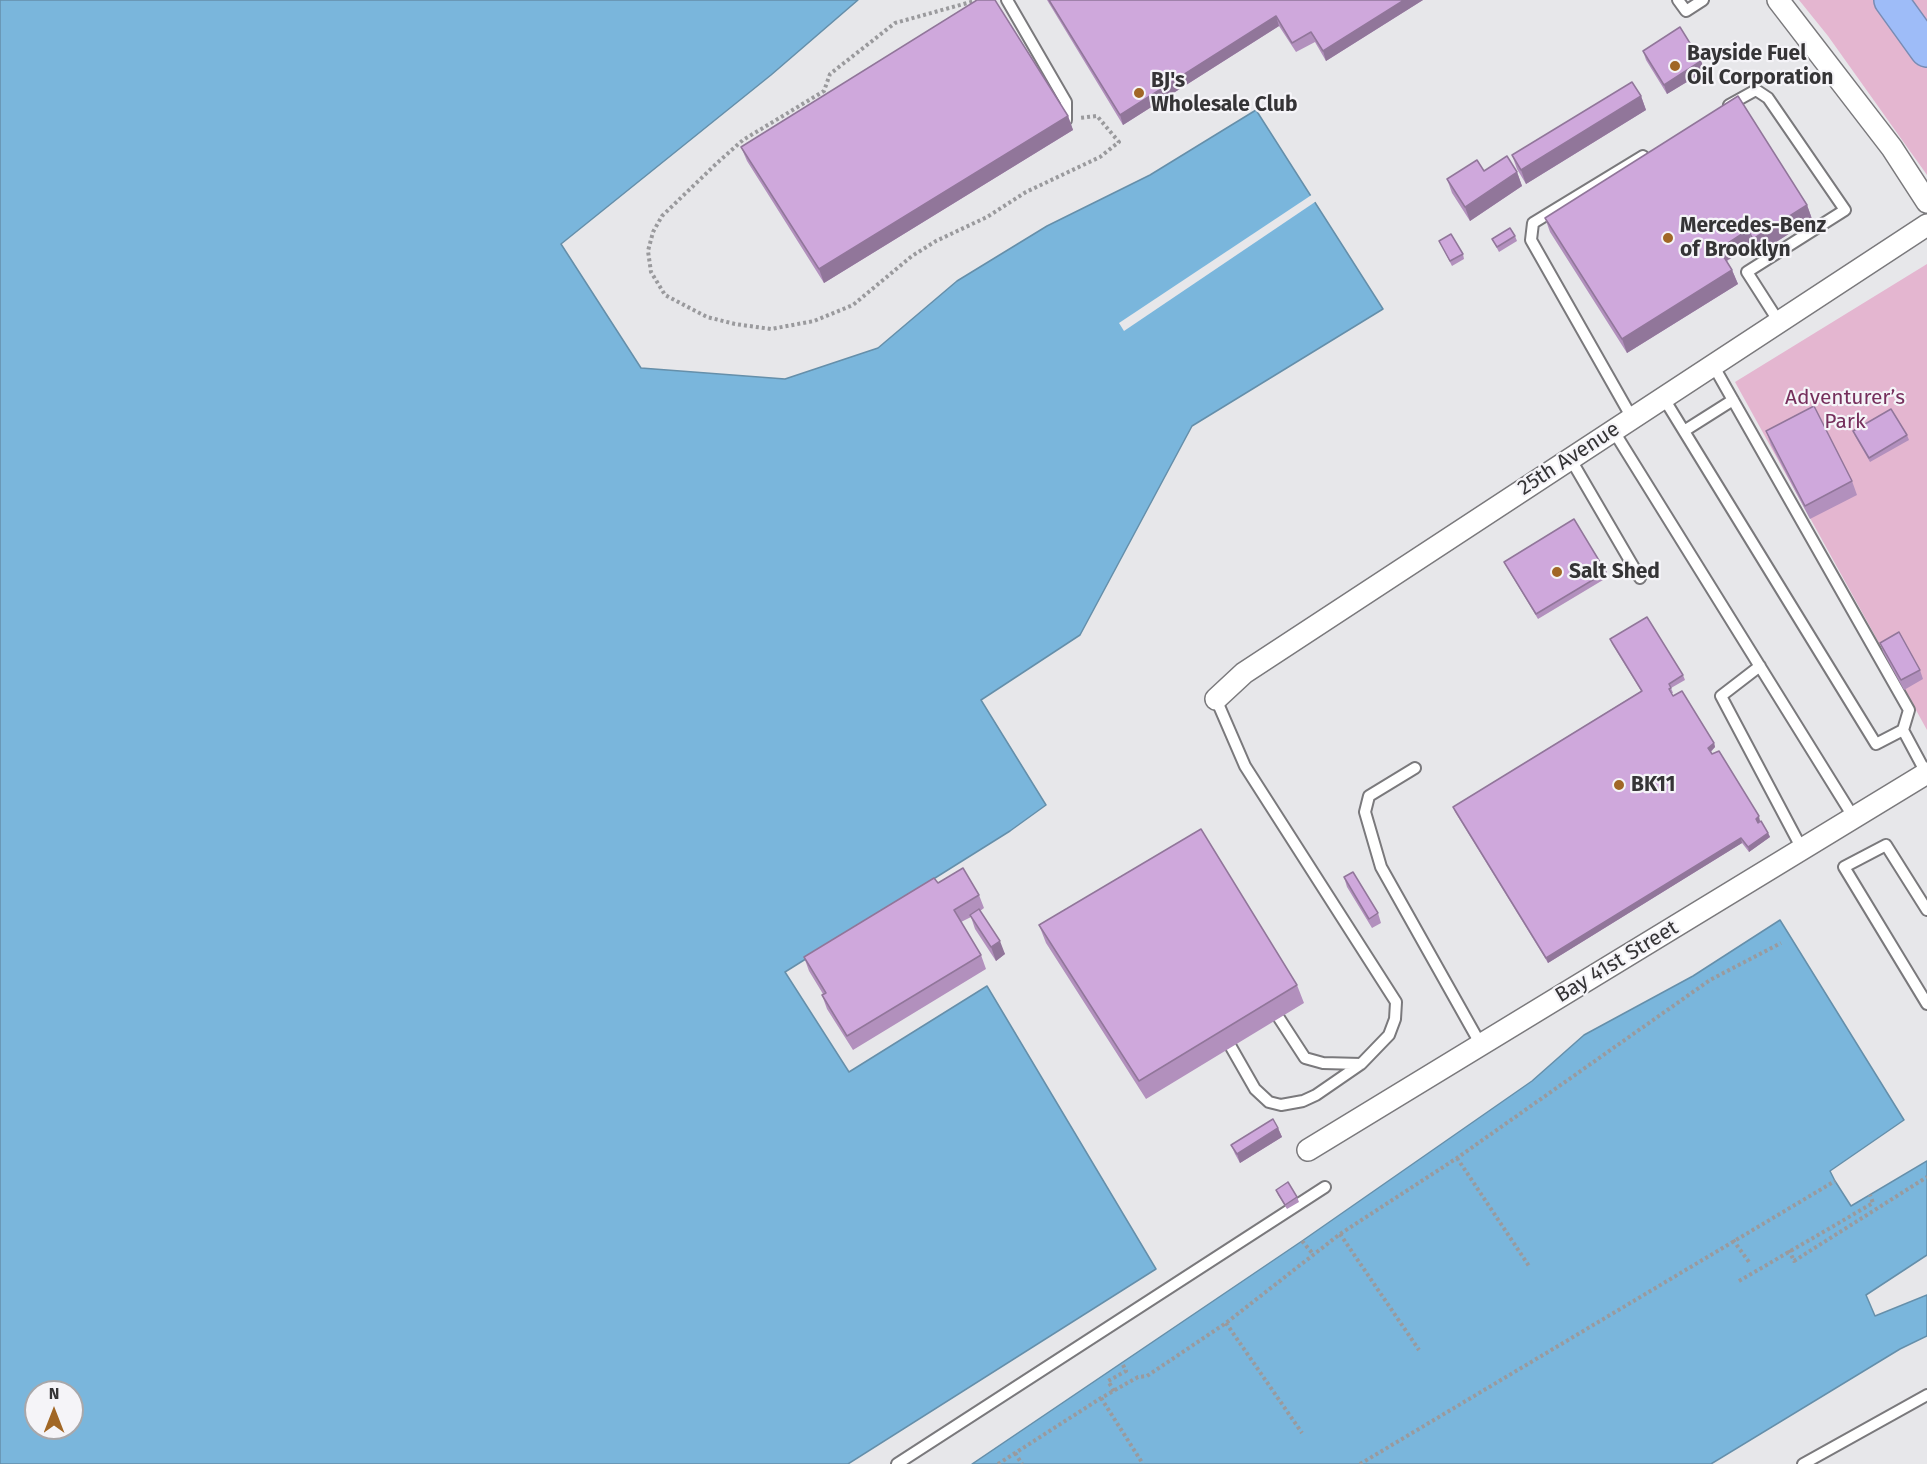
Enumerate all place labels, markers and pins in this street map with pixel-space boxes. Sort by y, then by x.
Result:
place label: Bayside Fuel Oil Corporation [1687,41,1833,91]
marker: Bayside Fuel Oil Corporation [1668,59,1682,73]
place label: BJ's Wholesale Club [1151,68,1297,118]
marker: BJ's Wholesale Club [1132,86,1146,100]
place label: Mercedes-Benz of Brooklyn [1680,213,1826,263]
marker: Mercedes-Benz of Brooklyn [1661,231,1675,245]
place label: Salt Shed [1569,559,1660,585]
marker: Salt Shed [1550,565,1564,579]
place label: BK11 [1631,772,1675,798]
marker: BK11 [1612,778,1626,792]

